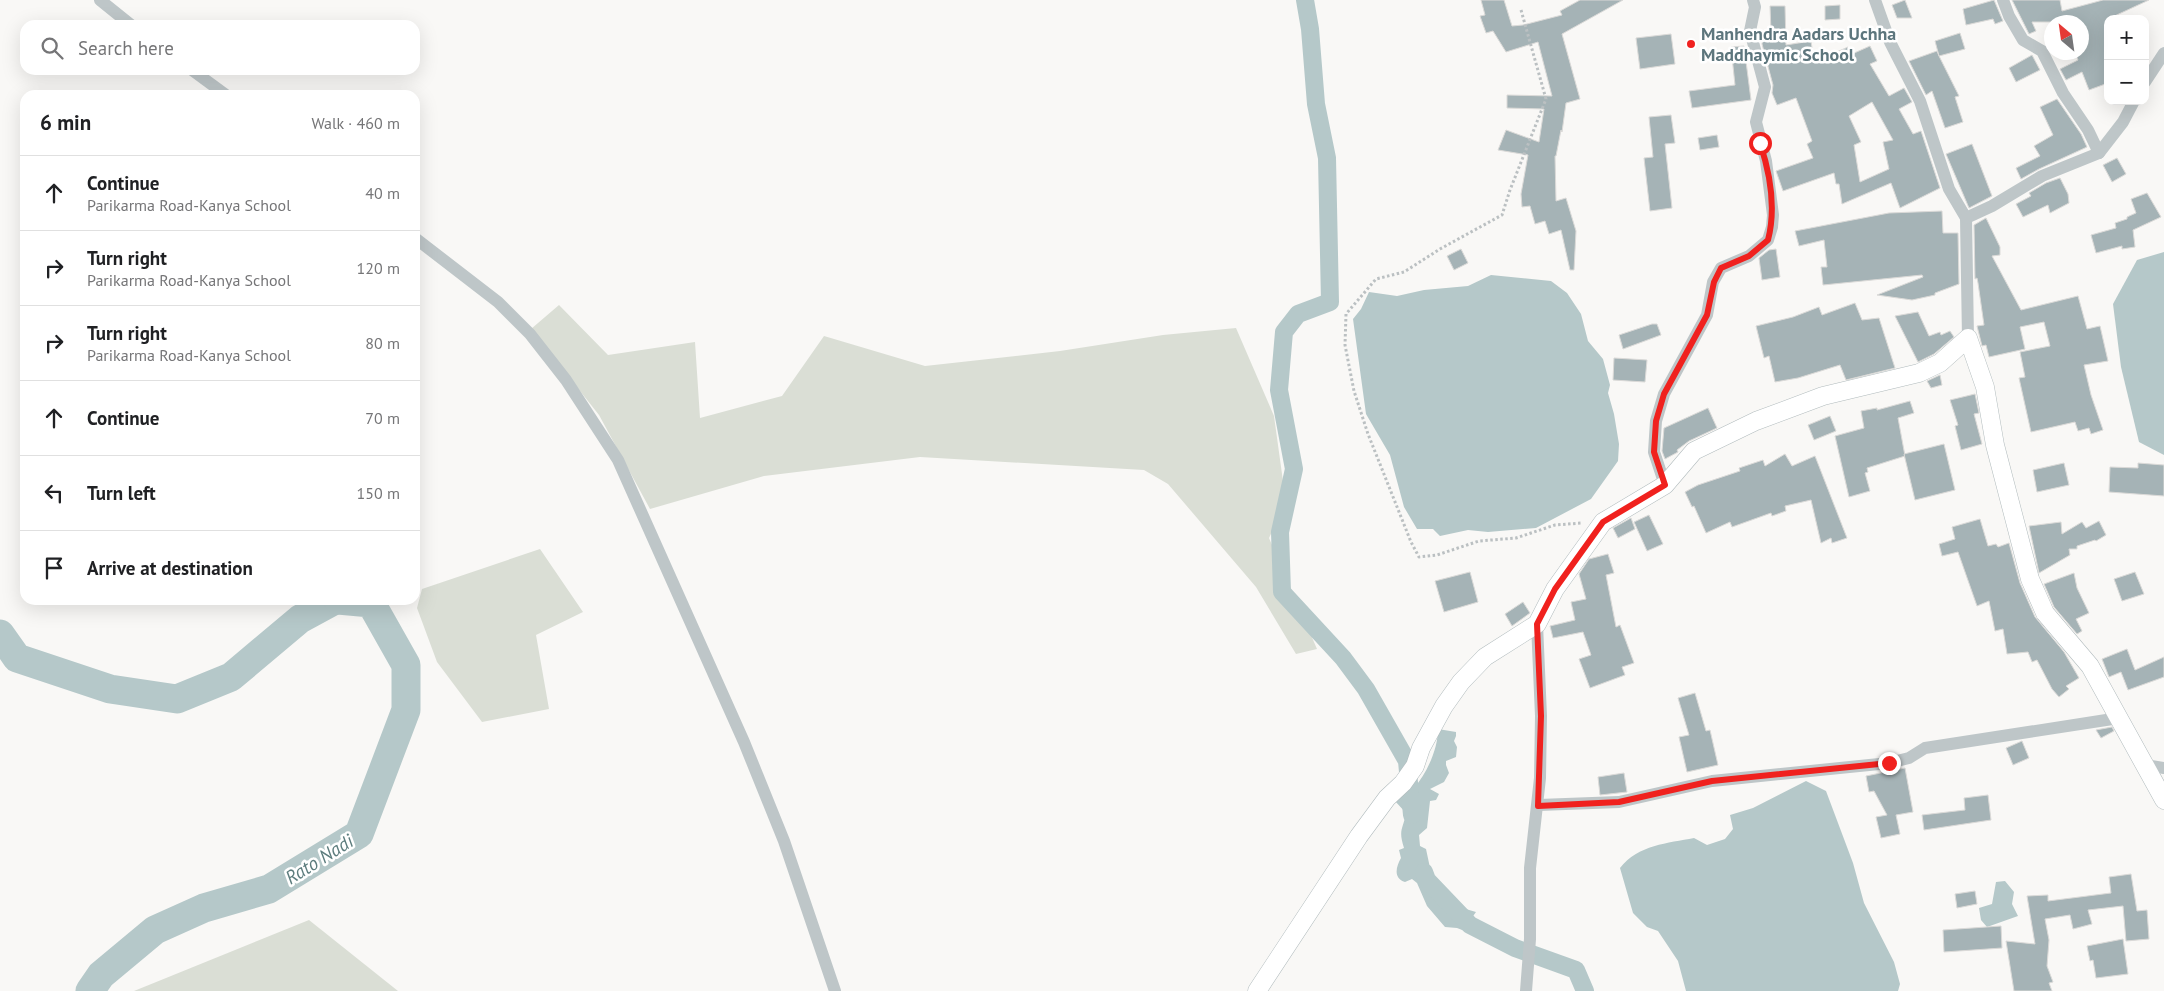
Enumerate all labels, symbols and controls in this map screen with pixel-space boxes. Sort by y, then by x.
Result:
north arrow [2044,15,2089,60]
map controls [2104,15,2149,105]
button: + [2104,15,2149,60]
search box [20,20,420,75]
place label: Manhendra Aadars Uchha Maddhaymic School [1701,22,1896,66]
icon: search [38,34,66,62]
text: Search here [78,36,174,60]
marker: Manhendra Aadars Uchha Maddhaymic School [1685,38,1697,50]
button: − [2104,60,2149,105]
text: 6 min [40,109,91,136]
text: Walk · 460 m [311,113,400,133]
route start [1749,132,1772,155]
text: Continue [87,171,159,195]
icon: ahead [40,179,68,207]
text: 40 m [365,183,400,203]
text: Parikarma Road-Kanya School [87,195,291,215]
text: Turn right [87,246,167,270]
icon: right [40,254,68,282]
text: 120 m [357,258,400,278]
text: Parikarma Road-Kanya School [87,270,291,290]
text: Turn right [87,321,167,345]
icon: right [40,329,68,357]
text: 80 m [365,333,400,353]
text: Parikarma Road-Kanya School [87,345,291,365]
icon: ahead [40,404,68,432]
text: Continue [87,406,159,430]
text: 70 m [365,408,400,428]
icon: left [40,479,68,507]
text: Turn left [87,481,156,505]
text: 150 m [357,483,400,503]
icon: arrive [40,554,68,582]
text: Arrive at destination [87,556,253,580]
route end [1878,752,1901,775]
water label: Rato Nadi [281,828,358,889]

